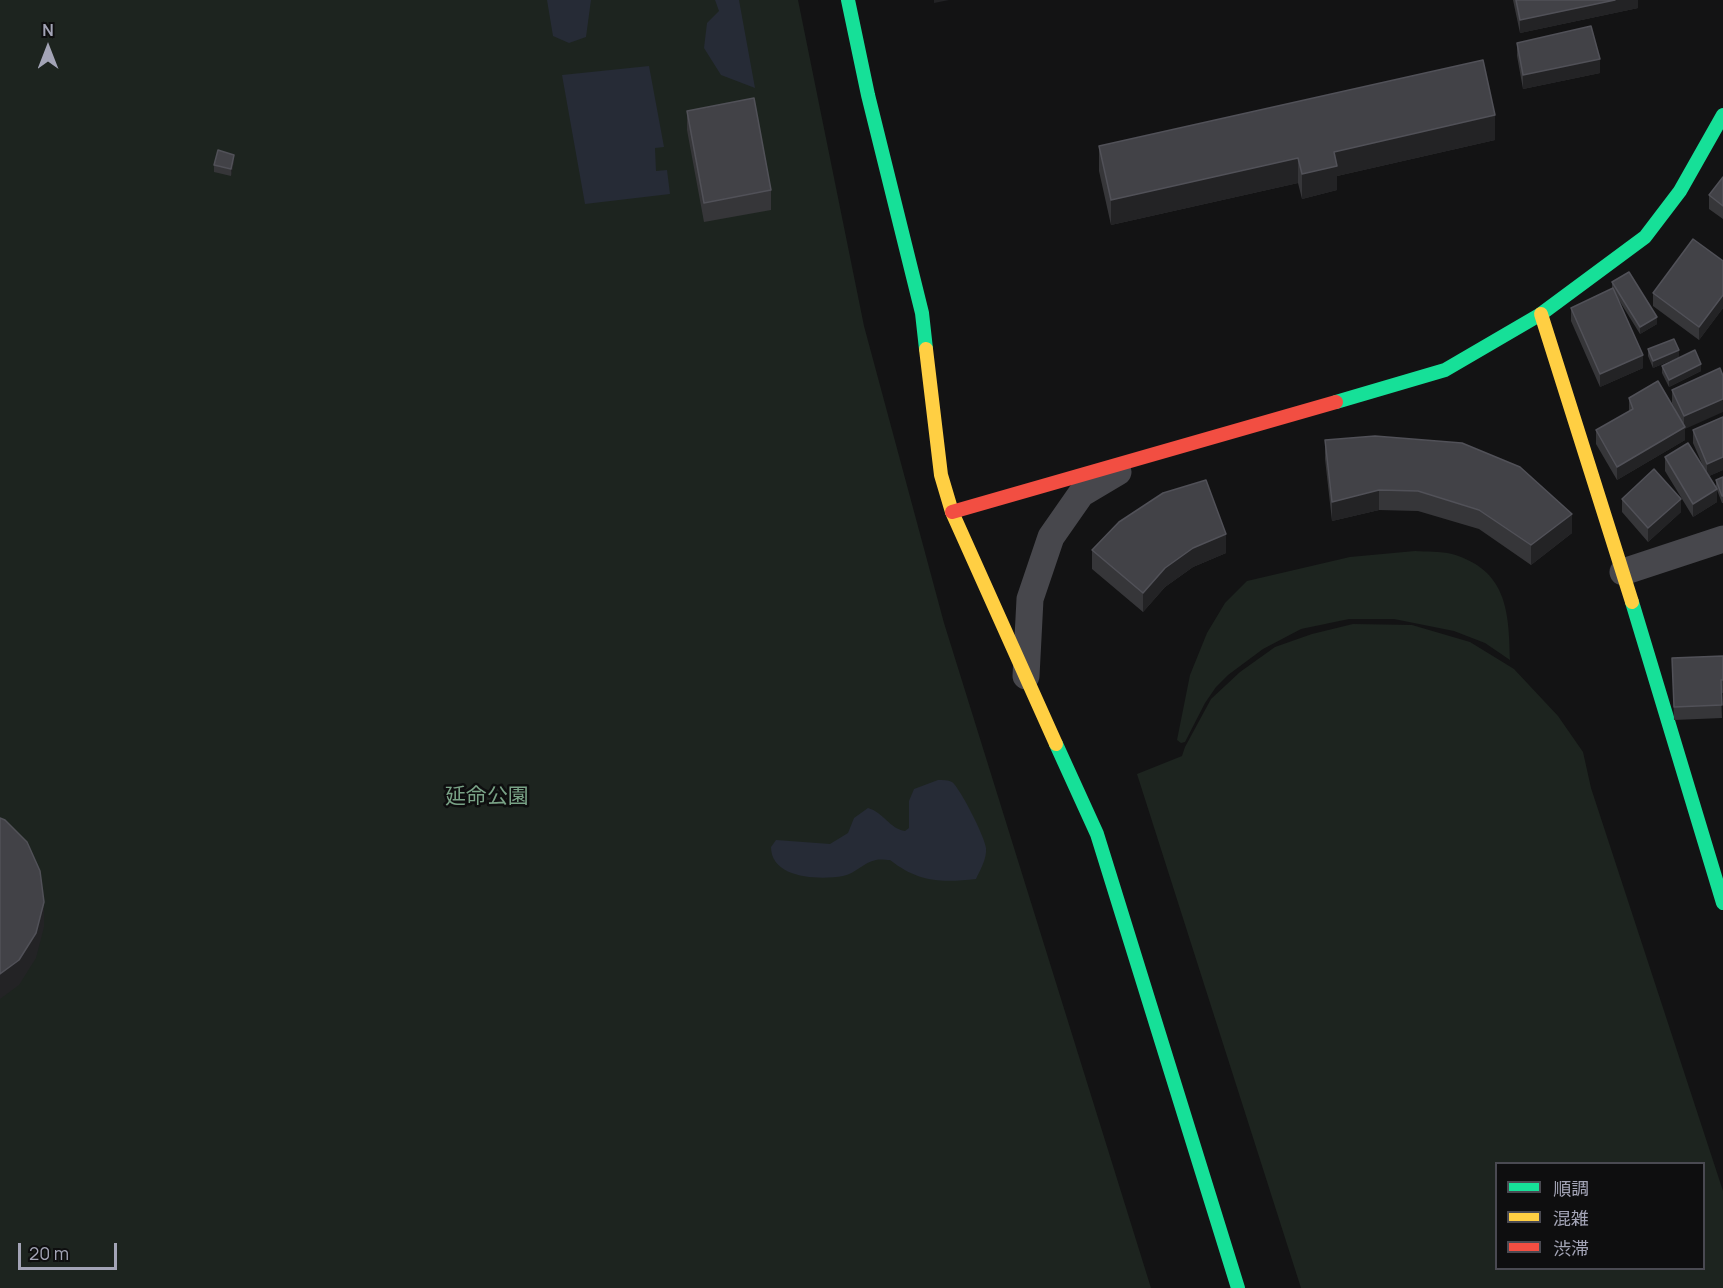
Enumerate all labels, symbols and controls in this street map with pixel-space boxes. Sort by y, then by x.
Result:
north arrow [18,18,78,78]
text: N [42,19,54,41]
park label: 延命公園 [445,784,529,810]
legend [1495,1162,1705,1270]
text: 順調 [1553,1176,1589,1200]
text: 混雑 [1553,1206,1589,1230]
scale bar [21,1231,120,1269]
text: 渋滞 [1553,1236,1589,1260]
text: 20 m [29,1241,69,1265]

